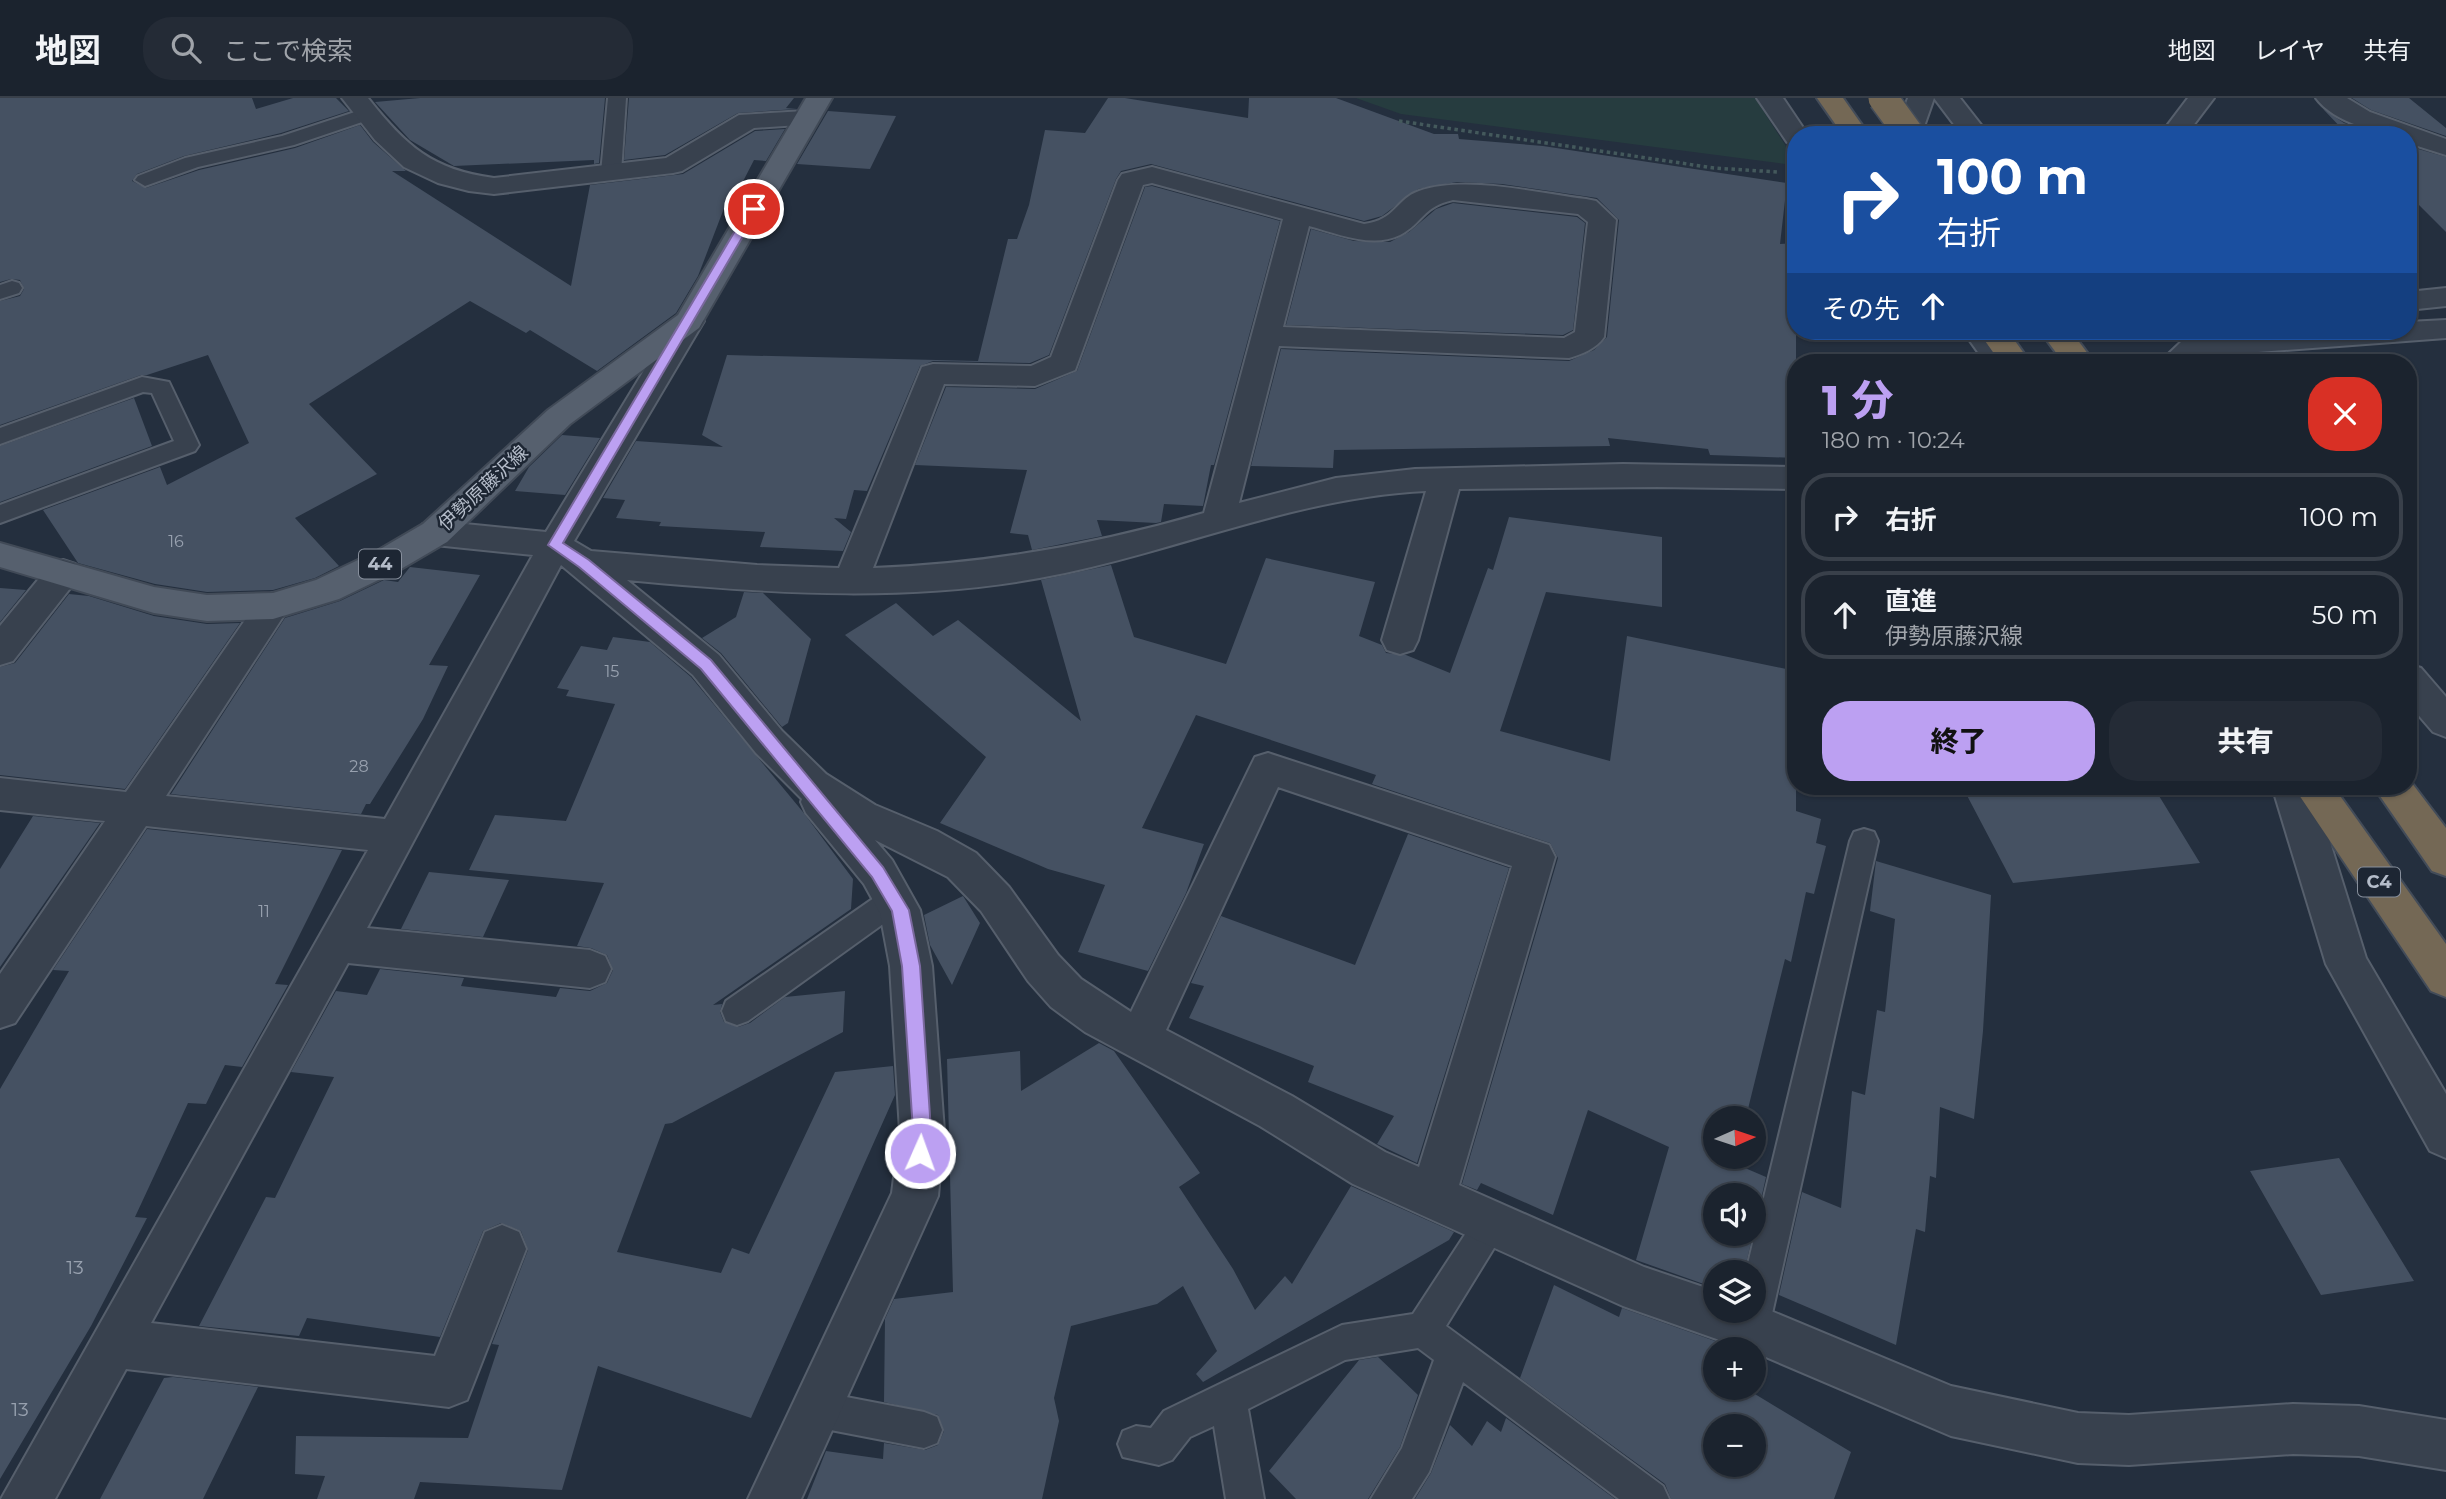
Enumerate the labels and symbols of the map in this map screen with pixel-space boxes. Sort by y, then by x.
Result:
pin [724,179,784,239]
street label: 伊勢原藤沢線 [433,441,533,535]
house number: 16 [168,532,184,551]
road number: 44 [359,550,401,578]
house number: 15 [605,662,619,681]
house number: 28 [349,757,369,776]
road number: C4 [2358,868,2400,896]
house number: 11 [258,902,270,921]
north arrow [1703,1106,1766,1169]
position arrow [883,1116,957,1190]
house number: 13 [66,1256,84,1279]
house number: 13 [11,1398,29,1421]

